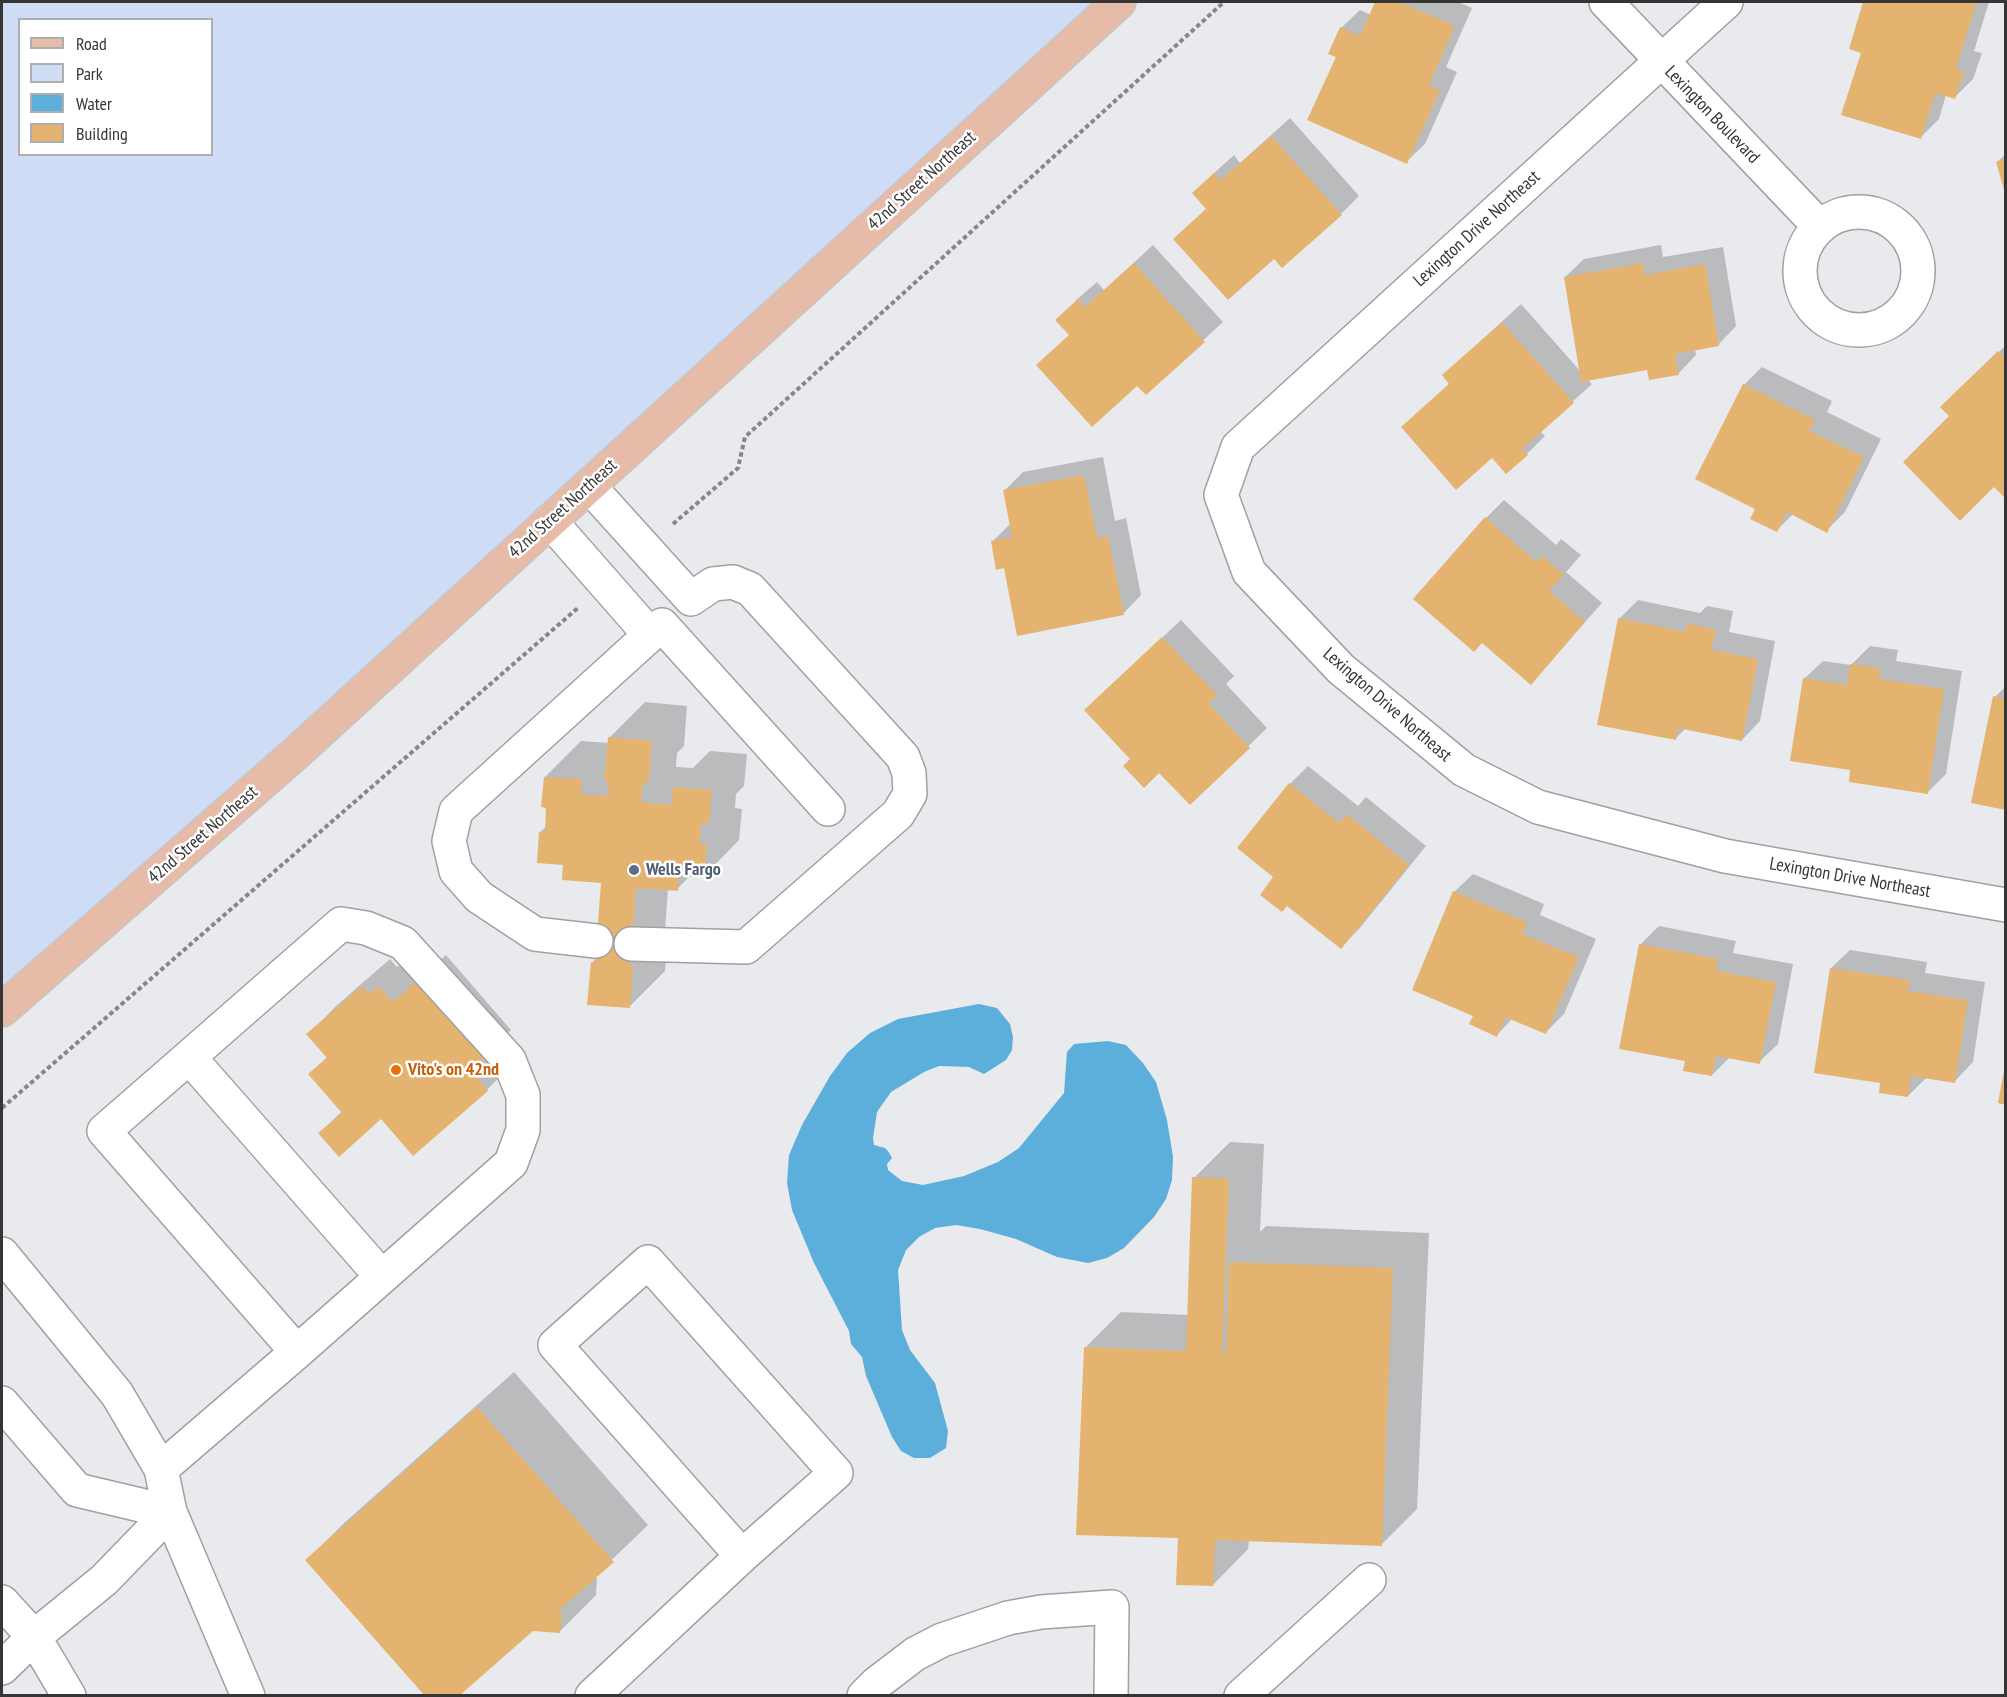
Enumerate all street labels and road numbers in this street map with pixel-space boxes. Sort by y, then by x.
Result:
street label: Lexington Boulevard [1660,62,1764,168]
street label: 42nd Street Northeast [863,127,981,235]
street label: Lexington Drive Northeast [1409,166,1545,292]
street label: 42nd Street Northeast [504,455,622,563]
street label: Lexington Drive Northeast [1318,643,1456,767]
street label: 42nd Street Northeast [144,782,262,888]
street label: Lexington Drive Northeast [1768,853,1932,903]

